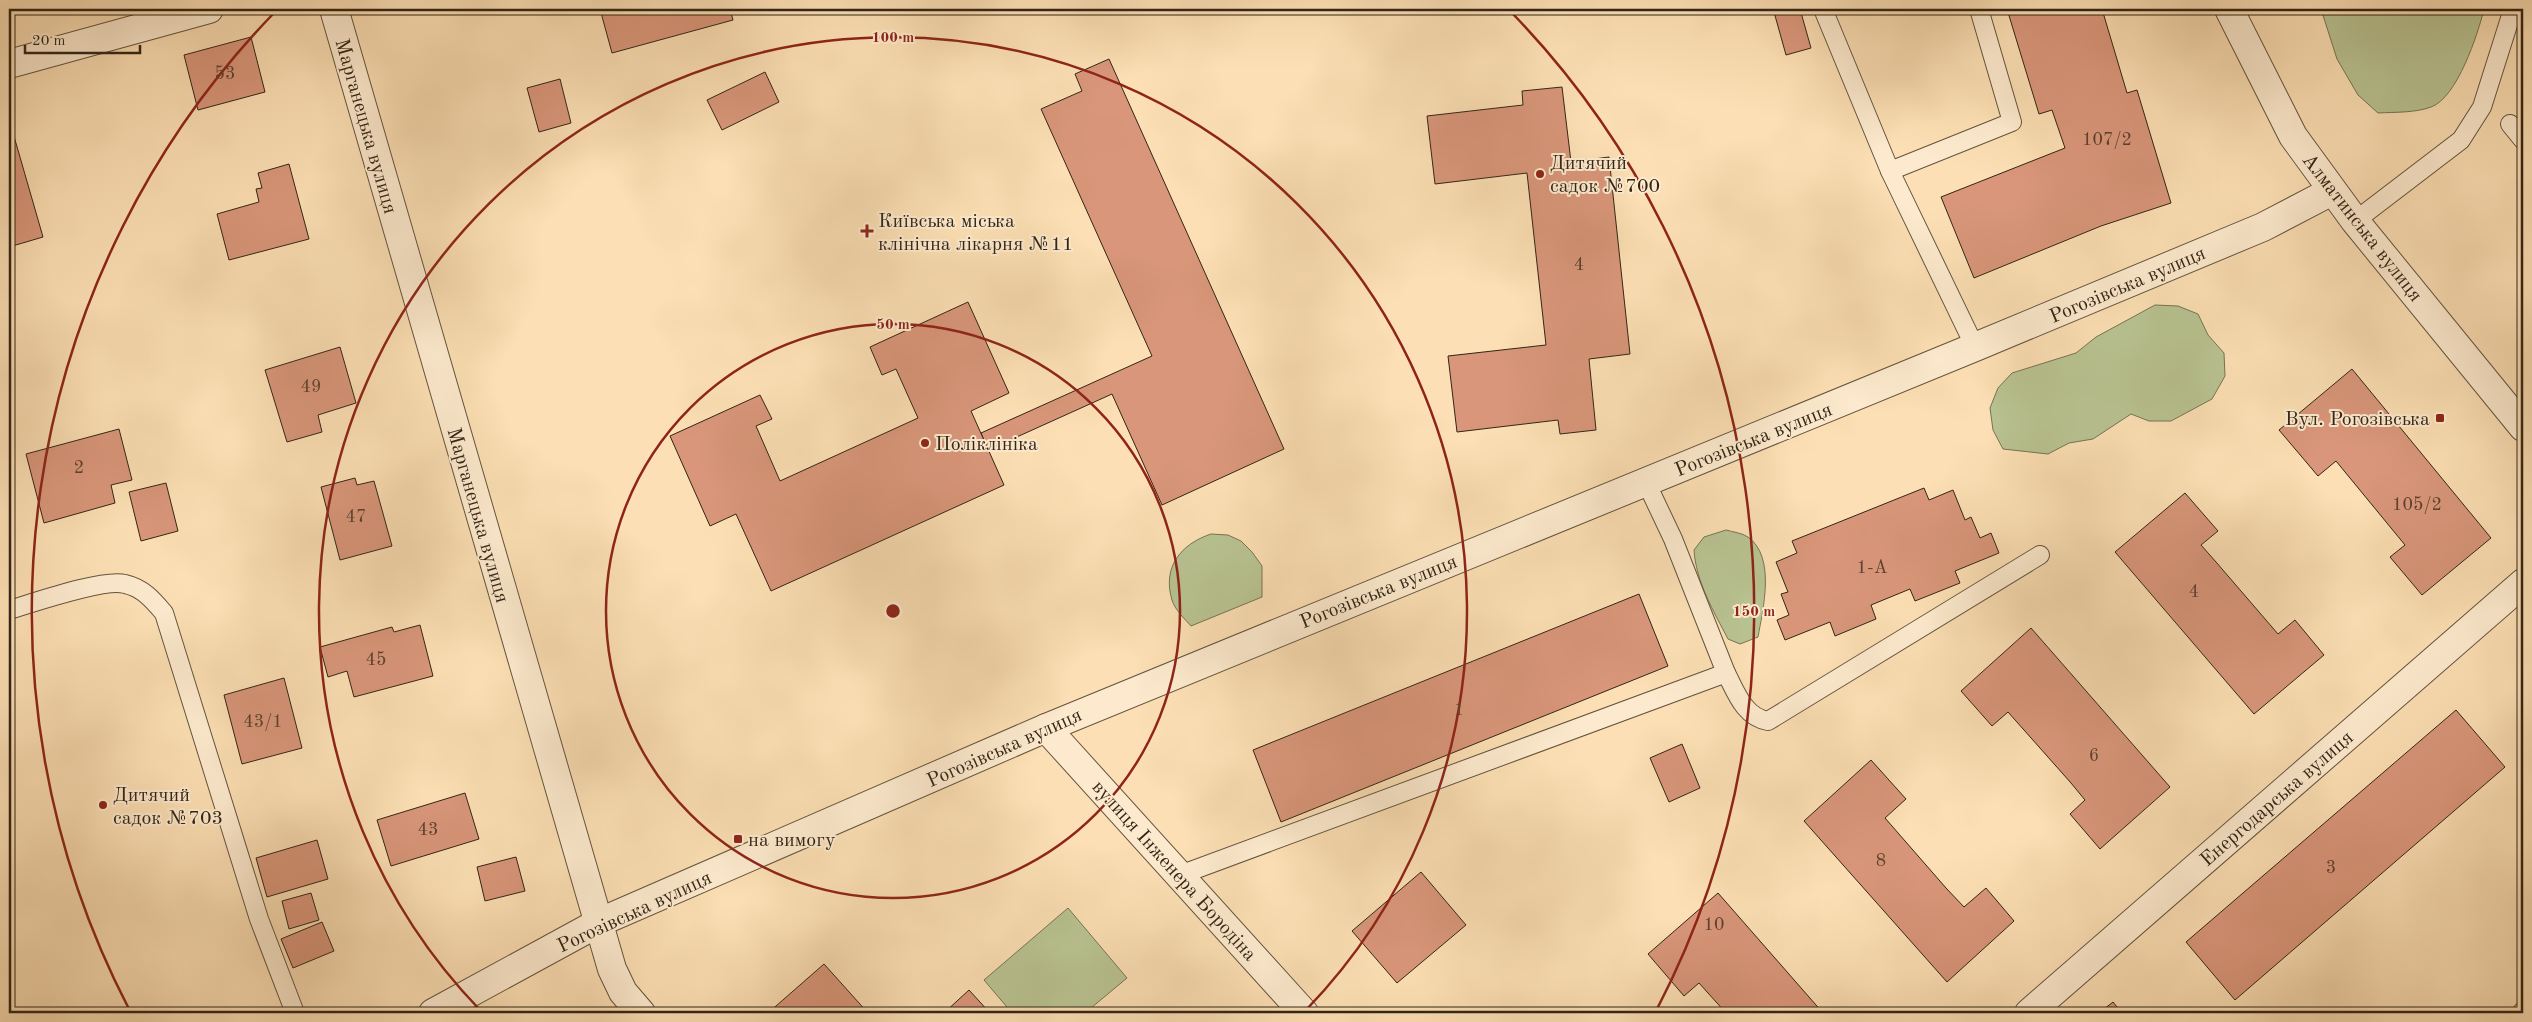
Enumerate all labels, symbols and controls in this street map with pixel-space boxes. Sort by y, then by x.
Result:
scale bar [25,22,140,54]
text: 100 m [872,31,914,46]
text: 20 m [32,34,66,49]
street label: Марганецька вулиця [330,37,400,216]
house number: 53 [215,65,235,83]
house number: 107/2 [2082,131,2132,149]
street label: Алматинська вулиця [2298,150,2425,306]
place label: Дитячий садок №700 [1550,154,1660,197]
marker: Дитячий садок №700 [1534,168,1546,180]
place label: Київська міська клінічна лікарня №11 [878,212,1074,255]
marker: Київська міська клінічна лікарня №11 [860,224,874,238]
street label: Рогозівська вулиця [2047,244,2209,328]
house number: 4 [1574,256,1584,274]
text: 50 m [876,318,910,333]
house number: 49 [301,378,321,396]
street label: Рогозівська вулиця [1672,400,1835,481]
place label: Вул. Рогозівська [2285,410,2430,430]
marker: Вул. Рогозівська [2434,412,2446,424]
street label: Марганецька вулиця [442,426,512,605]
place label: Поліклініка [935,435,1038,455]
marker: Поліклініка [919,437,931,449]
house number: 2 [74,459,84,477]
house number: 105/2 [2392,496,2442,514]
house number: 47 [346,508,366,526]
street label: Рогозівська вулиця [1297,552,1460,633]
house number: 1-А [1857,559,1888,577]
house number: 4 [2189,583,2199,601]
centre of rings [884,602,902,620]
text: 150 m [1733,605,1775,620]
house number: 45 [366,651,386,669]
house number: 1 [1454,701,1464,719]
street label: Рогозівська вулиця [924,706,1085,792]
house number: 43/1 [243,713,283,731]
street label: Енергодарська вулиця [2197,728,2358,871]
house number: 6 [2089,747,2099,765]
street label: вулиця Інженера Бородіна [1087,777,1260,965]
place label: Дитячий садок №703 [113,786,223,829]
marker: Дитячий садок №703 [97,799,109,811]
house number: 43 [418,821,438,839]
place label: на вимогу [748,831,836,851]
marker: на вимогу [732,833,744,845]
house number: 8 [1876,852,1886,870]
house number: 3 [2326,859,2336,877]
street label: Рогозівська вулиця [555,868,715,957]
house number: 10 [1704,916,1724,934]

